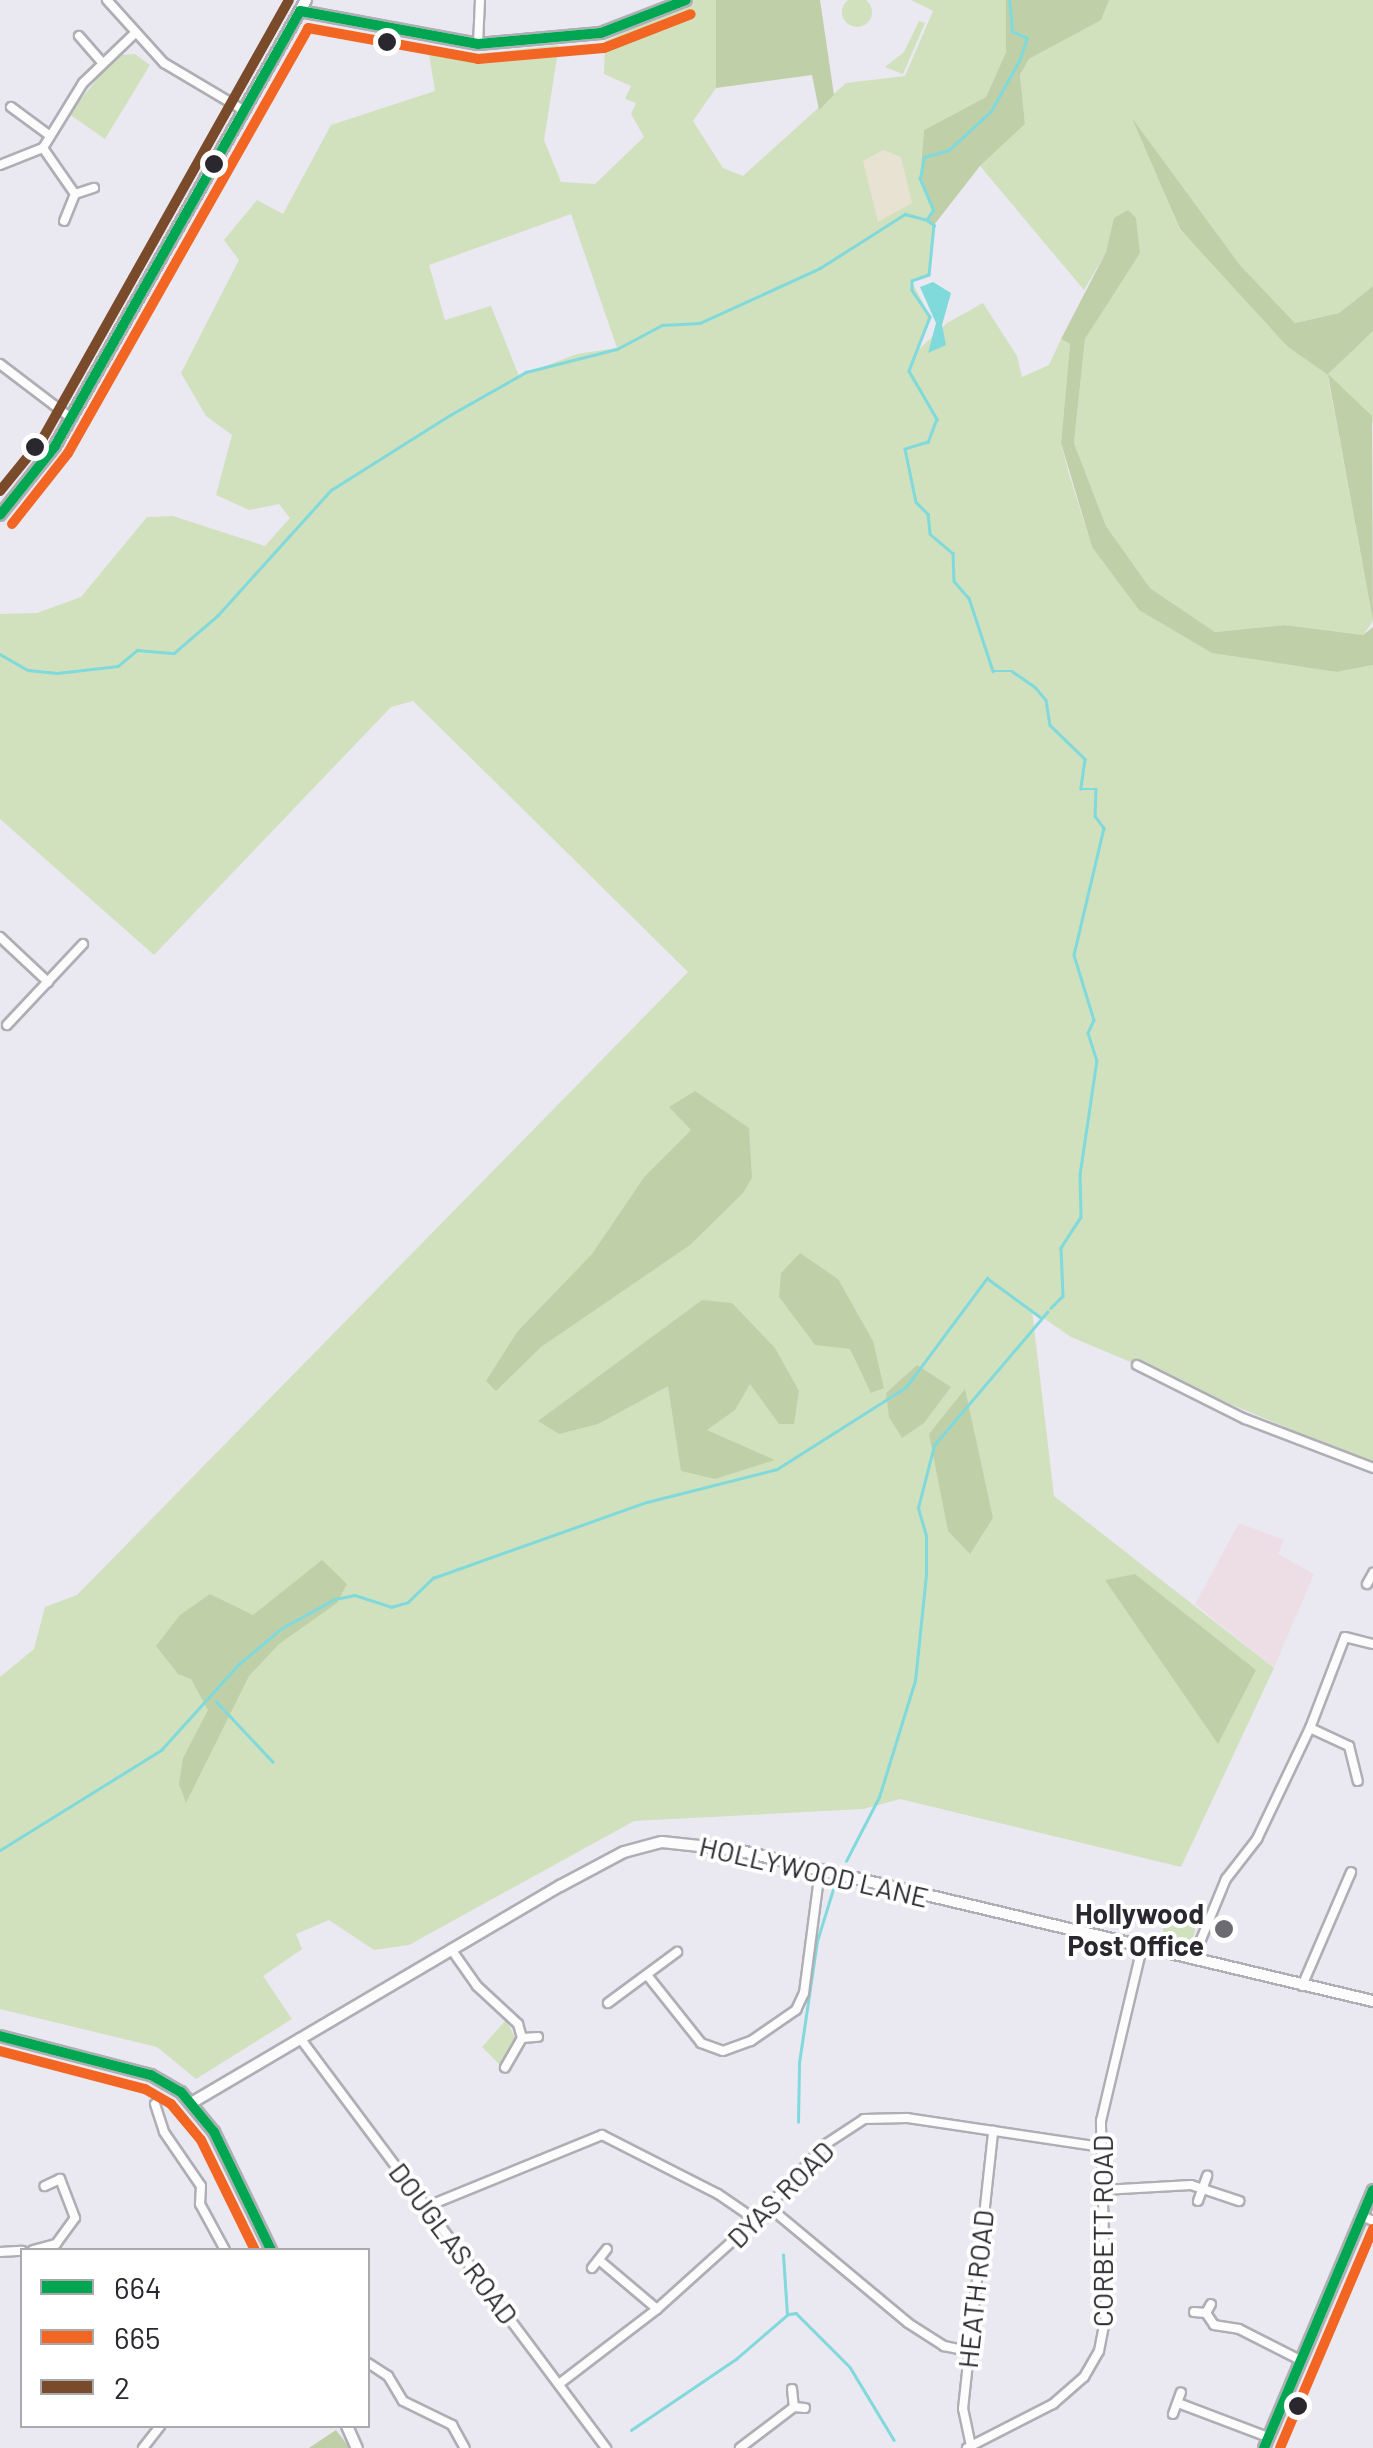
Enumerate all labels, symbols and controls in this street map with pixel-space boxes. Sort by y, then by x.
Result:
unlabelled marker [377,32,397,52]
unlabelled marker [204,154,224,174]
unlabelled marker [25,437,45,457]
street label: HOLLYWOOD LANE [696,1828,932,1914]
place label: Hollywood Post Office [1067,1896,1204,1962]
marker: Hollywood Post Office [1213,1918,1235,1940]
street label: DYAS ROAD [720,2134,840,2254]
street label: CORBETT ROAD [1085,2135,1119,2327]
street label: DOUGLAS ROAD [382,2156,526,2330]
street label: HEATH ROAD [950,2208,1000,2370]
legend [20,2248,370,2428]
text: 664 [114,2269,161,2305]
text: 665 [114,2319,160,2355]
text: 2 [114,2369,130,2405]
unlabelled marker [1288,2396,1308,2416]

